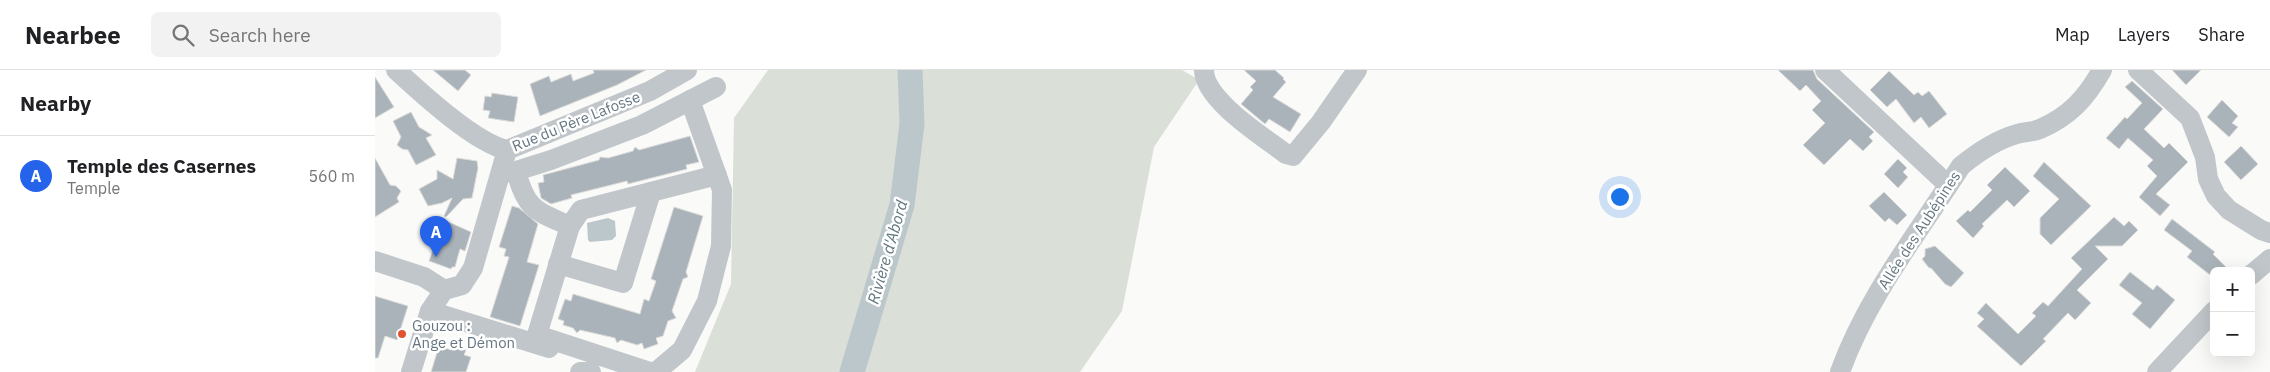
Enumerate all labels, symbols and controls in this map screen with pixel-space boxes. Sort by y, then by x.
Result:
search box [151,12,501,57]
text: Nearbee [25,19,121,51]
icon: search [169,21,197,49]
text: Search here [209,23,311,47]
text: Map [2055,23,2090,46]
text: Layers [2118,23,2170,46]
text: Share [2198,23,2245,46]
street label: Rue du Père Lafosse [509,87,643,155]
text: Nearby [20,89,91,117]
text: Temple des Casernes [67,154,256,178]
text: A [31,166,41,186]
text: 560 m [308,166,355,186]
street label: Allée des Aubépines [1874,167,1964,293]
text: Temple [67,178,120,198]
your location [1607,184,1633,210]
water label: Rivière d'Abord [863,197,912,306]
pin: A [420,216,452,257]
map controls [2210,267,2255,357]
button: + [2210,267,2255,312]
button: − [2210,312,2255,357]
place label: Gouzou : Ange et Démon [412,316,515,352]
marker: Gouzou : Ange et Démon [396,328,408,340]

